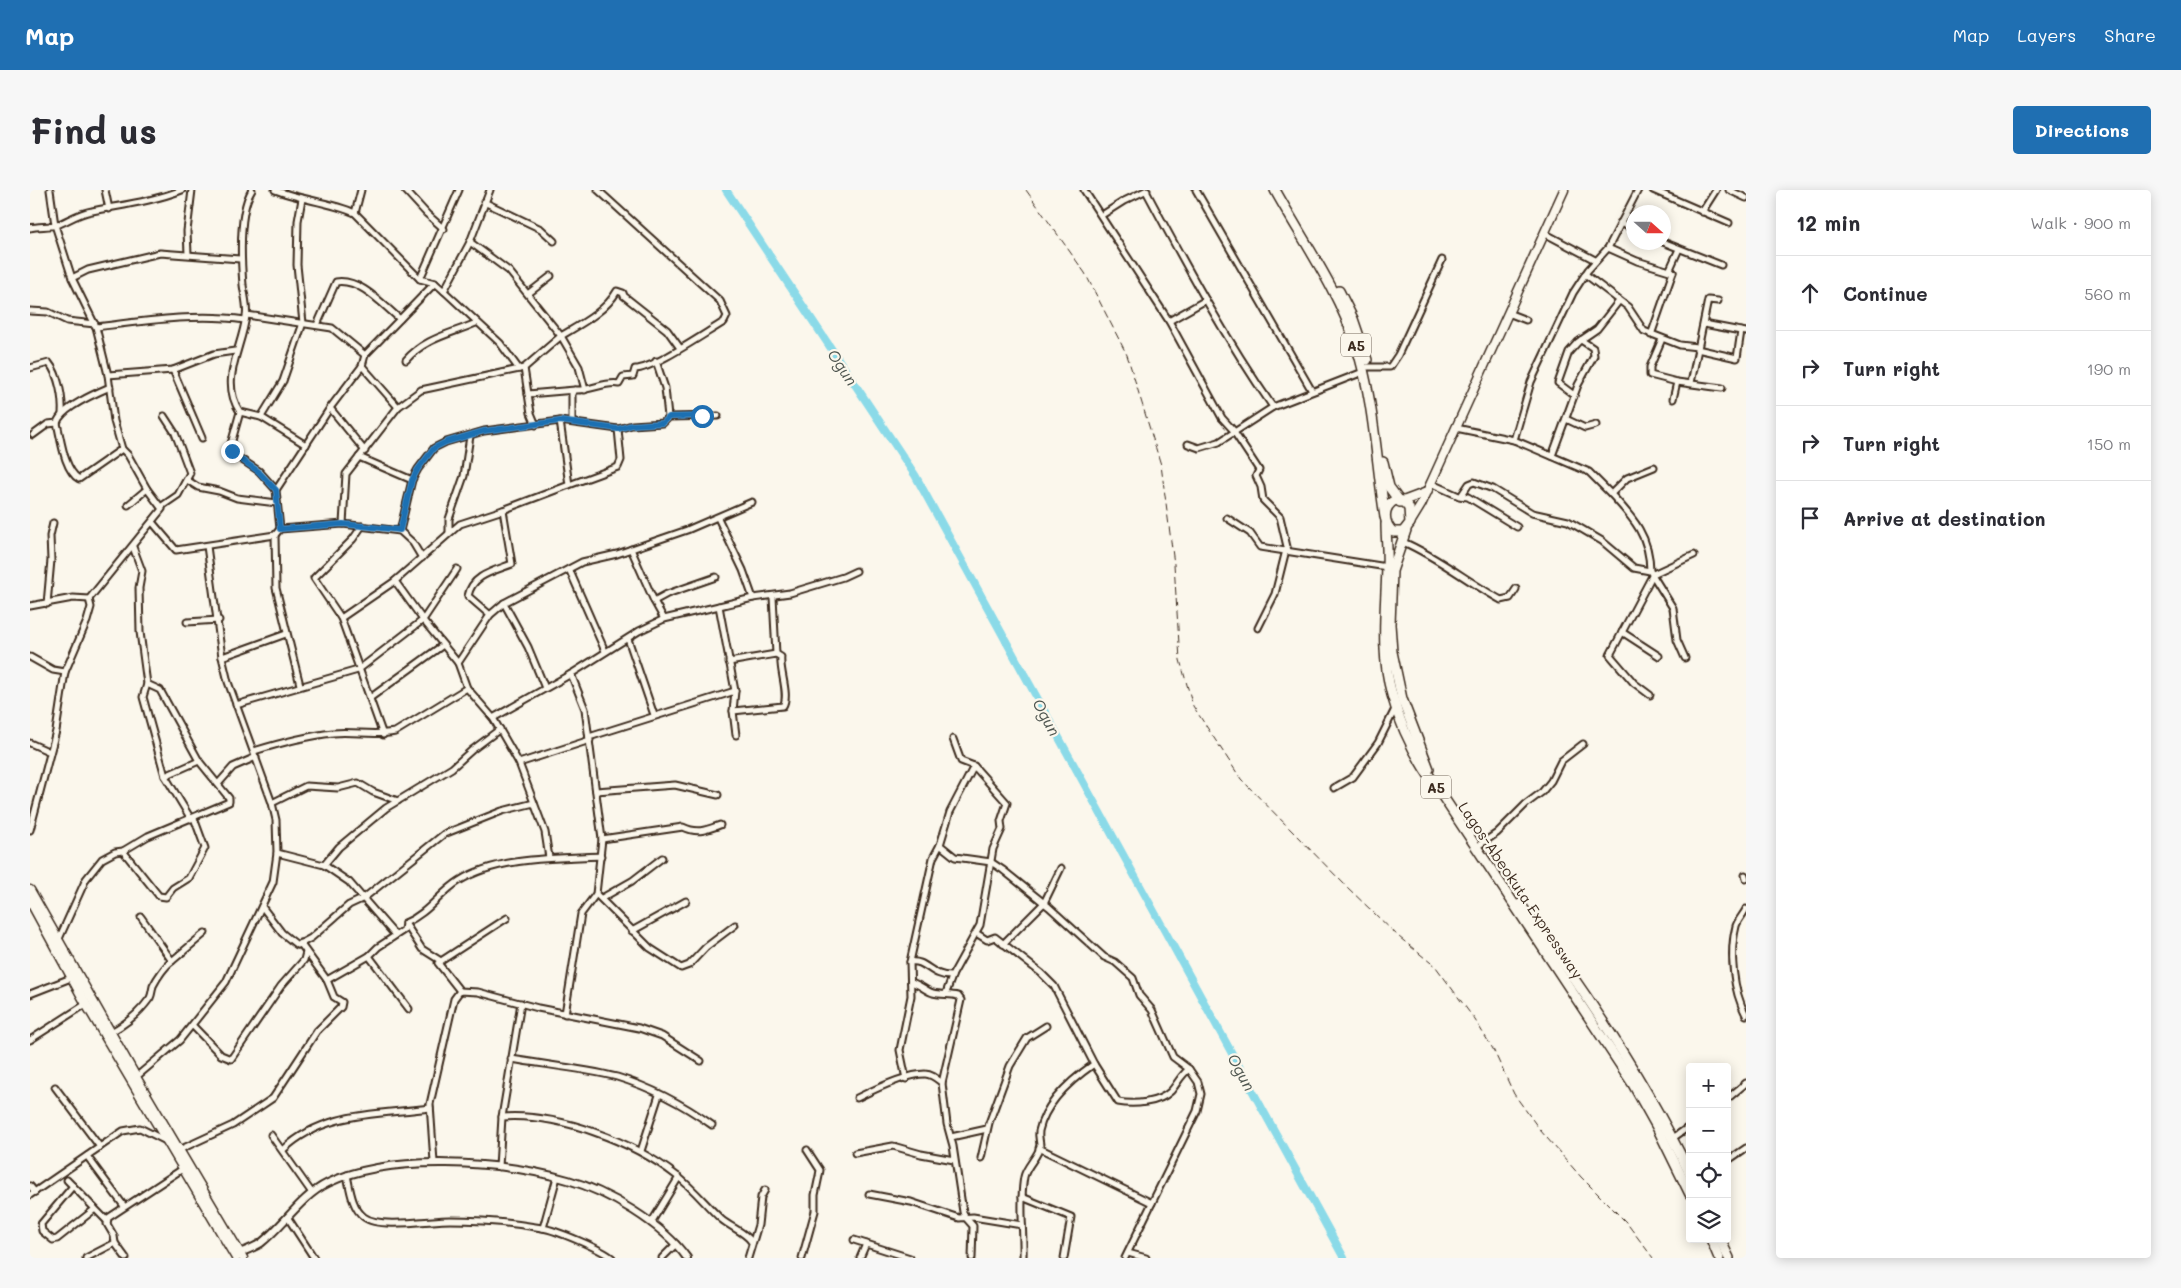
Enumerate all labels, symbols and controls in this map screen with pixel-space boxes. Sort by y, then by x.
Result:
text: Map [25,20,74,51]
text: Map [1953,23,1989,47]
text: Layers [2017,23,2076,47]
text: Share [2104,23,2156,47]
button: Directions [2013,106,2151,154]
text: Find us [30,107,157,153]
north arrow [1626,205,1671,250]
text: 12 min [1796,209,1860,236]
text: Walk · 900 m [2030,212,2131,233]
icon: ahead [1796,279,1824,307]
text: Continue [1843,281,1928,306]
text: 560 m [2084,283,2131,304]
road number: A5 [1341,334,1371,356]
water label: Ogun [823,345,863,389]
icon: right [1796,354,1824,382]
text: Turn right [1843,356,1940,381]
text: 190 m [2087,358,2131,379]
route start [691,405,714,428]
icon: right [1796,429,1824,457]
text: Turn right [1843,431,1940,456]
text: 150 m [2087,433,2131,454]
route end [221,440,244,463]
icon: arrive [1796,504,1824,532]
text: Arrive at destination [1843,506,2046,531]
water label: Ogun [1028,695,1066,740]
road number: A5 [1421,776,1451,798]
street label: Lagos-Abeokuta Expressway [1454,798,1588,982]
water label: Ogun [1223,1050,1261,1095]
map controls [1686,1063,1731,1243]
button: + [1686,1063,1731,1108]
button: − [1686,1108,1731,1153]
button: locate [1686,1153,1731,1198]
button: layers [1686,1198,1731,1243]

